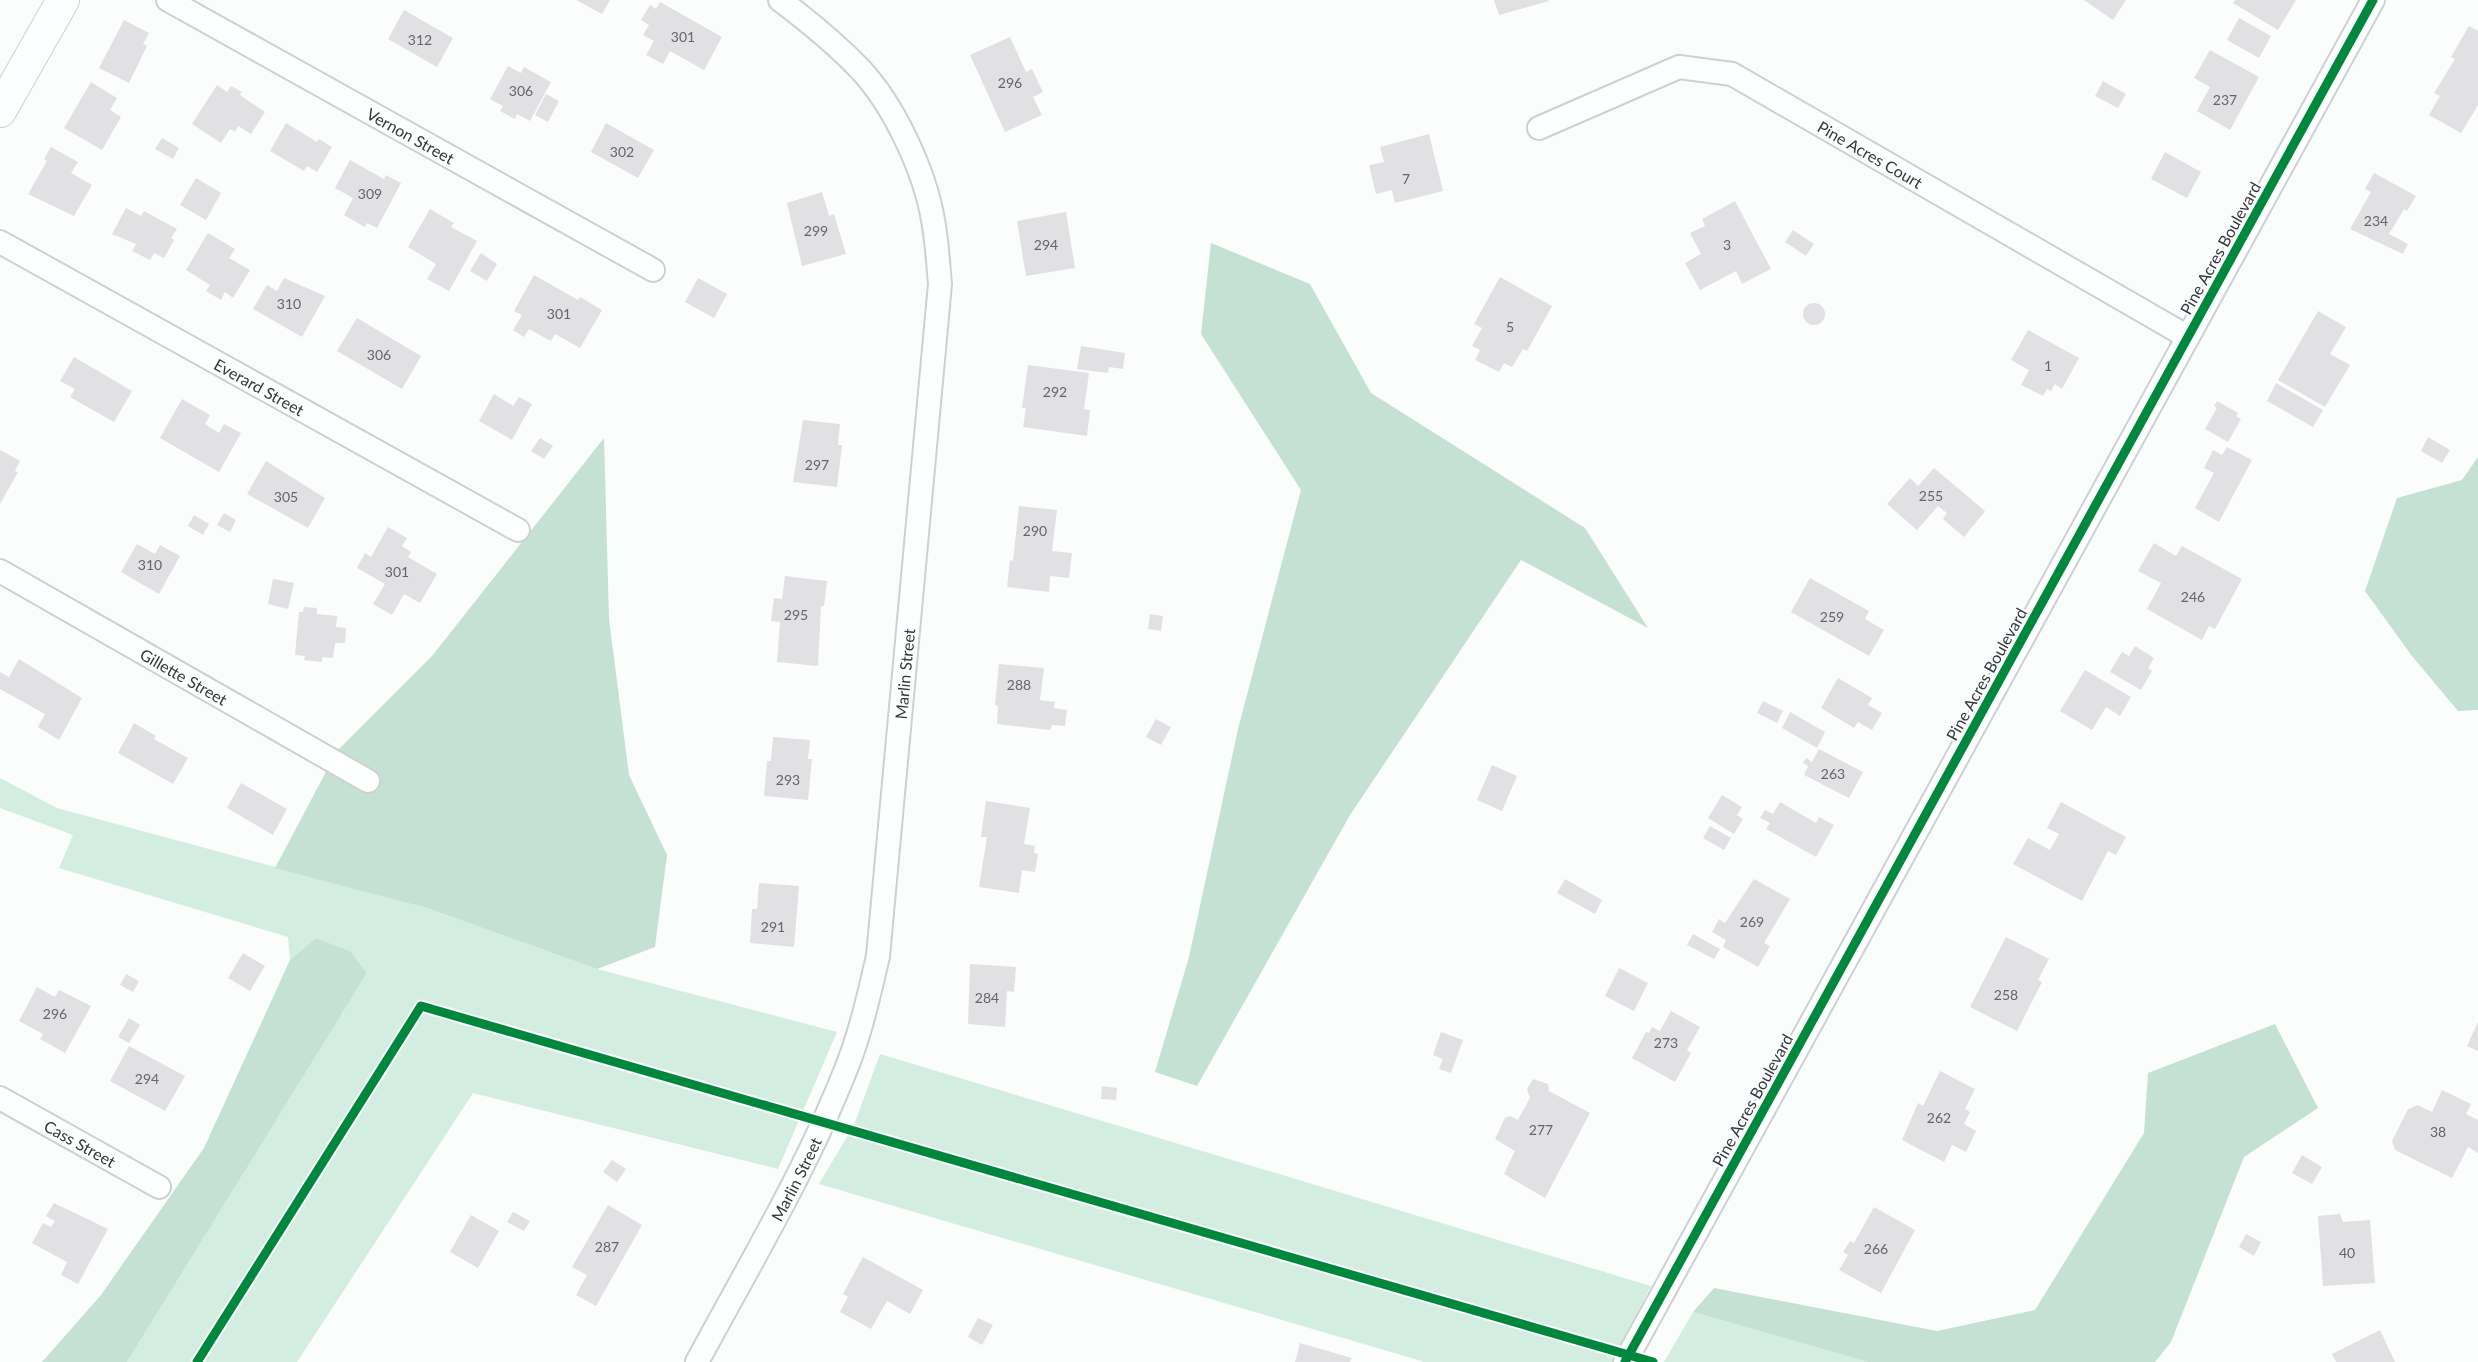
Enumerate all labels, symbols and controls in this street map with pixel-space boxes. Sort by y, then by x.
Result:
house number: 301 [671,28,695,45]
house number: 312 [408,31,432,48]
house number: 296 [998,74,1022,91]
house number: 306 [509,82,533,99]
house number: 237 [2213,91,2237,108]
street label: Vernon Street [364,103,458,167]
street label: Pine Acres Court [1815,116,1926,192]
house number: 302 [610,143,634,160]
house number: 7 [1402,170,1410,187]
street label: Pine Acres Boulevard [2176,179,2264,317]
house number: 309 [358,185,382,202]
house number: 234 [2364,212,2388,229]
house number: 299 [804,222,828,239]
house number: 294 [1034,236,1058,253]
house number: 3 [1723,236,1731,253]
house number: 310 [277,295,301,312]
house number: 301 [547,305,571,322]
house number: 5 [1506,318,1514,335]
house number: 306 [367,346,391,363]
street label: Everard Street [211,354,308,419]
house number: 1 [2044,357,2052,374]
house number: 292 [1043,383,1067,400]
house number: 297 [805,456,829,473]
house number: 255 [1919,487,1943,504]
house number: 305 [274,488,298,505]
house number: 290 [1023,522,1047,539]
house number: 310 [138,556,162,573]
house number: 301 [385,563,409,580]
house number: 246 [2181,588,2205,605]
street label: Pine Acres Boulevard [1942,605,2030,743]
house number: 295 [784,606,808,623]
house number: 259 [1820,608,1844,625]
street label: Marlin Street [890,627,918,720]
street label: Gillette Street [137,644,231,709]
house number: 288 [1007,676,1031,693]
house number: 263 [1821,765,1845,782]
house number: 293 [776,771,800,788]
house number: 269 [1740,913,1764,930]
house number: 291 [761,918,785,935]
house number: 258 [1994,986,2018,1003]
house number: 284 [975,989,999,1006]
house number: 296 [43,1005,67,1022]
street label: Pine Acres Boulevard [1708,1031,1796,1169]
house number: 273 [1654,1034,1678,1051]
house number: 294 [135,1070,159,1087]
house number: 262 [1927,1109,1951,1126]
street label: Cass Street [41,1115,120,1171]
house number: 277 [1529,1121,1553,1138]
house number: 38 [2430,1123,2446,1140]
street label: Marlin Street [766,1134,825,1224]
house number: 287 [595,1238,619,1255]
house number: 266 [1864,1240,1888,1257]
house number: 40 [2339,1244,2355,1261]

